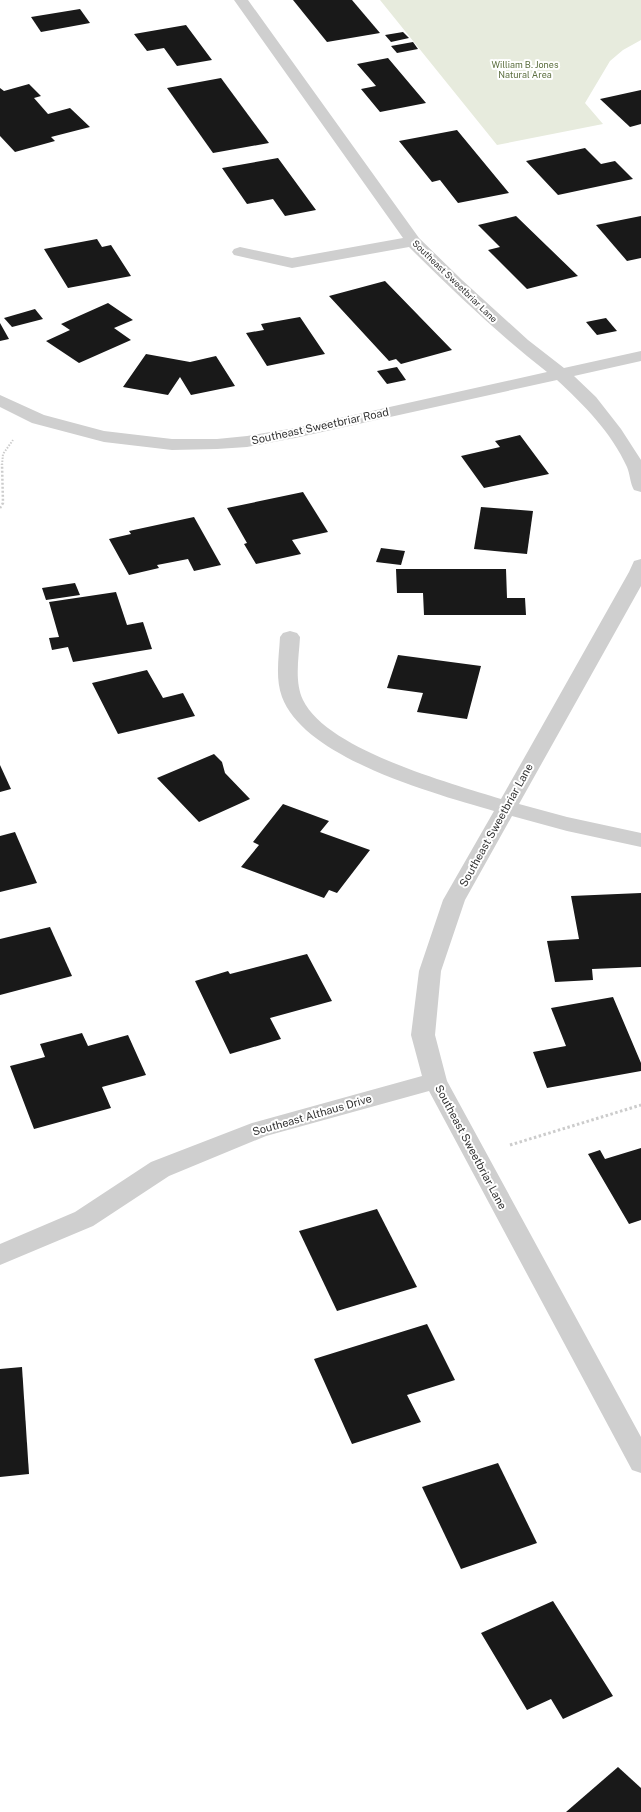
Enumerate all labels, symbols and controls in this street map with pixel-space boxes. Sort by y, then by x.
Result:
park label: William B. Jones Natural Area [492,59,559,80]
street label: Southeast Sweetbriar Lane [410,238,500,324]
street label: Southeast Sweetbriar Road [250,406,390,446]
street label: Southeast Sweetbriar Lane [457,761,535,889]
street label: Southeast Sweetbriar Lane [433,1083,509,1211]
street label: Southeast Althaus Drive [251,1092,373,1138]

